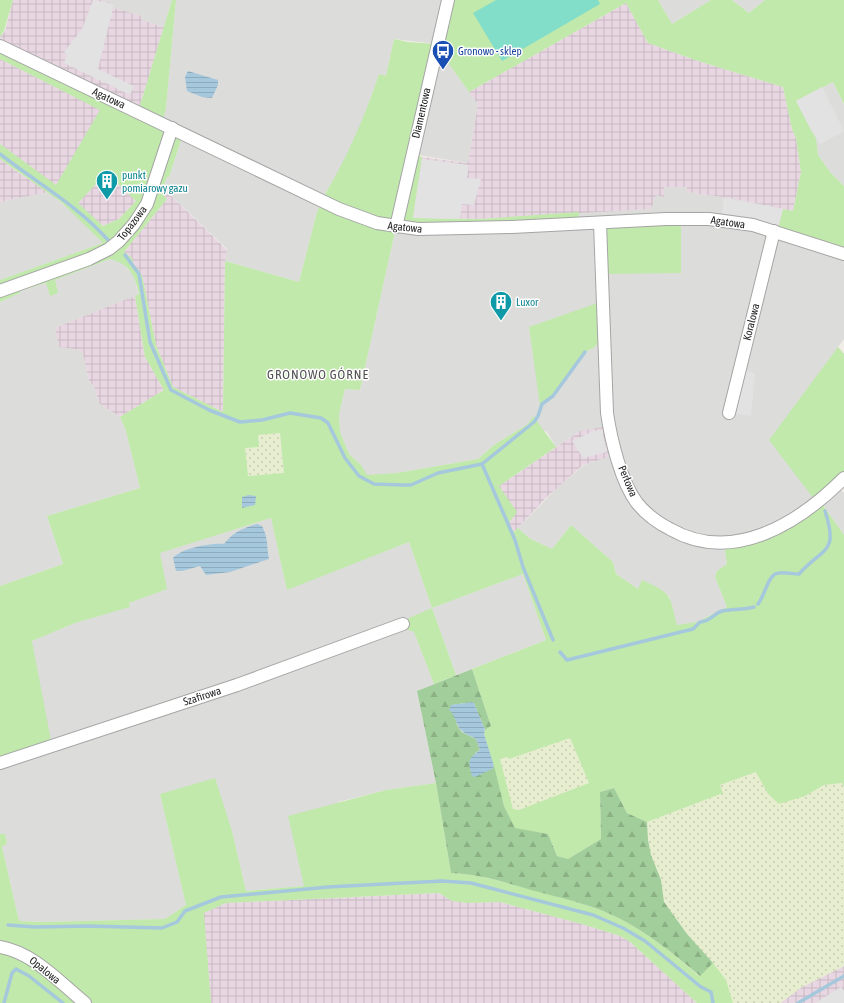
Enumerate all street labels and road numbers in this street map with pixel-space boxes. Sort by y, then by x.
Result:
street label: Agatowa [91,85,127,111]
street label: Diamentowa [409,86,433,140]
street label: Topazowa [115,203,149,243]
street label: Agatowa [710,214,746,230]
street label: Agatowa [387,219,423,235]
street label: Koralowa [741,302,761,342]
street label: Perłowa [616,463,640,499]
street label: Szafirowa [182,684,222,708]
street label: Opalowa [27,954,63,986]

